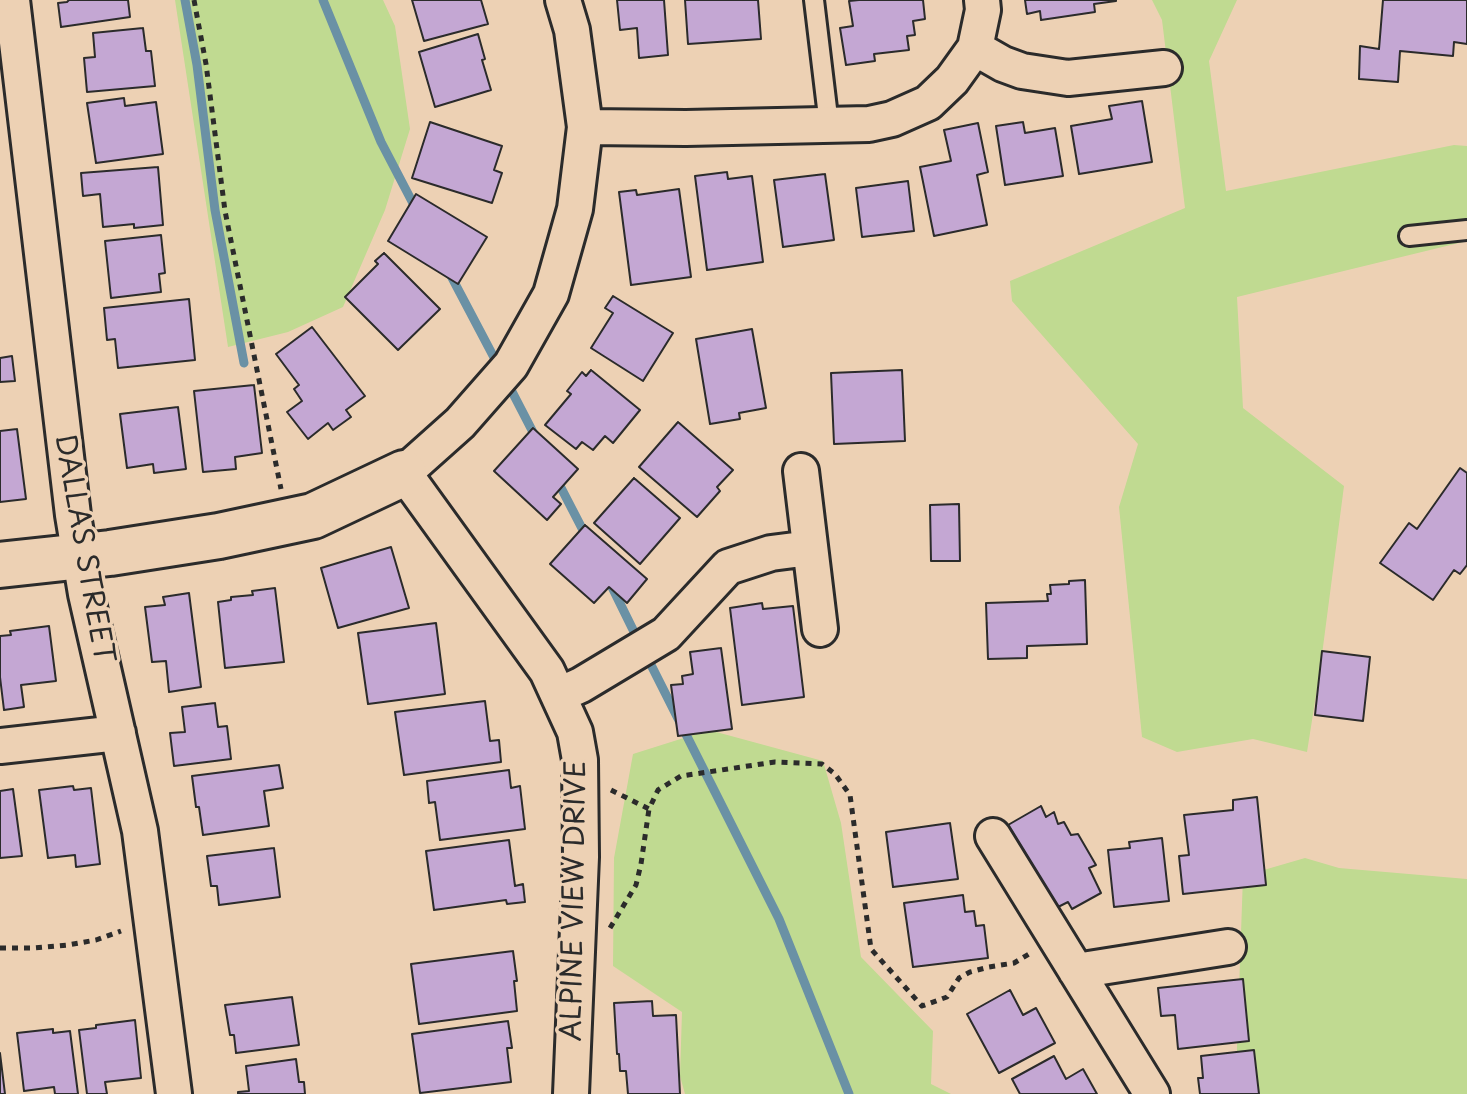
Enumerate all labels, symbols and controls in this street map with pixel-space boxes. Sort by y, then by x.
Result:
street label: DALLAS STREET [46,432,120,666]
street label: ALPINE VIEW DRIVE [556,760,594,1042]

